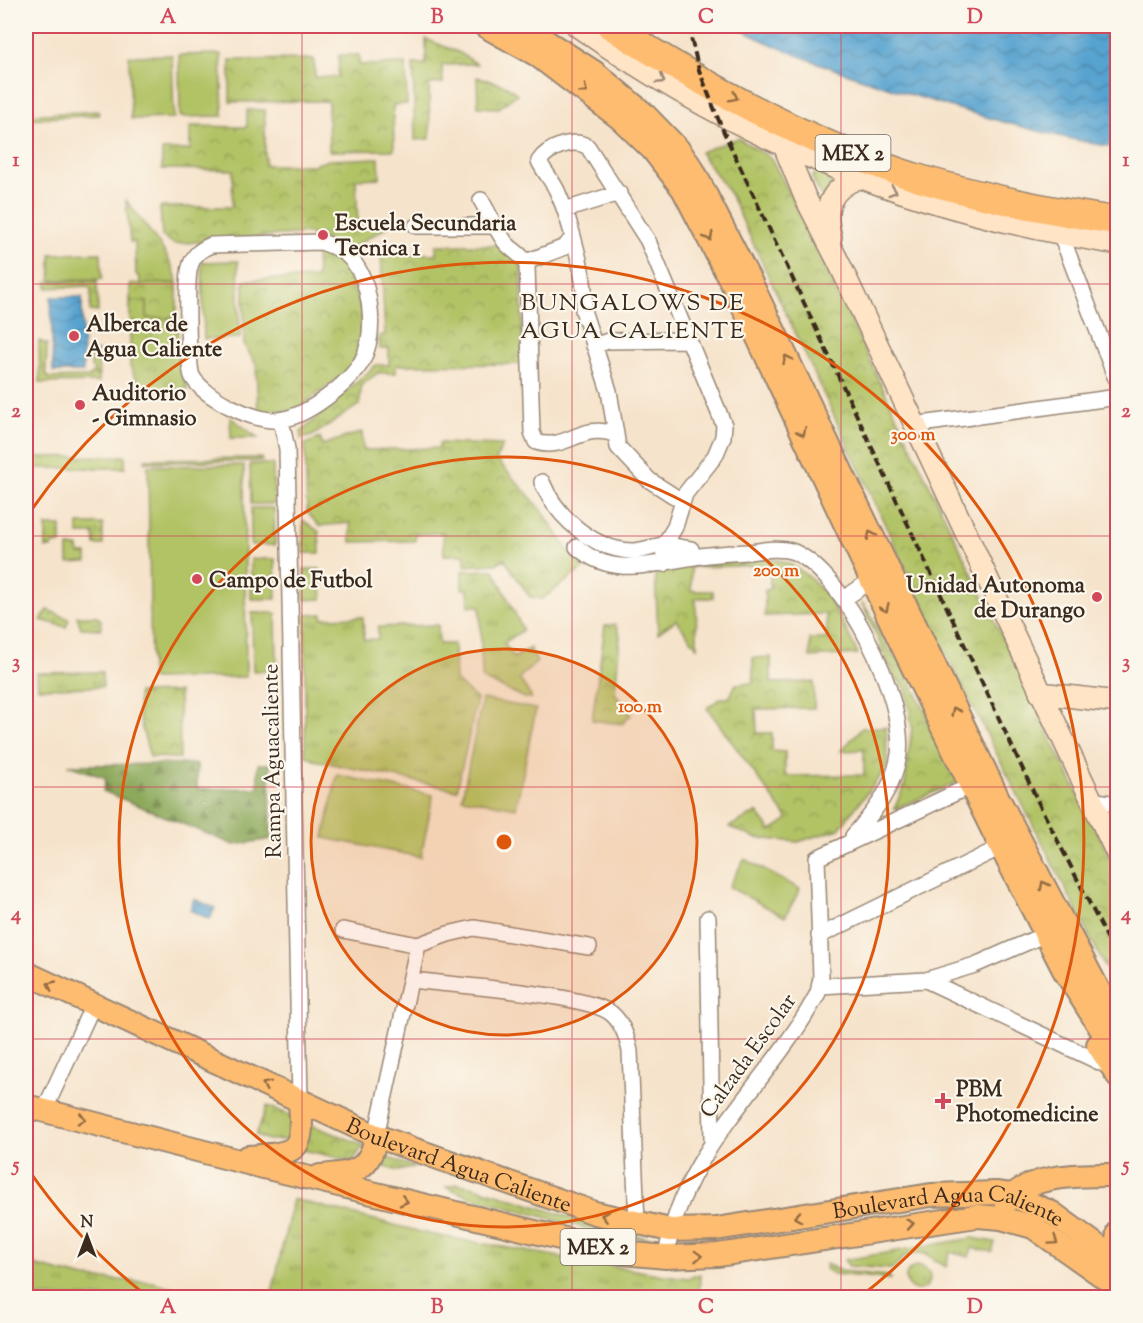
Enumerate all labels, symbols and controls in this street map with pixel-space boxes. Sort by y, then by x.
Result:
text: A [160,4,177,33]
text: B [431,4,444,33]
text: C [698,4,714,33]
text: D [967,4,983,33]
one-way arrow [655,73,665,85]
one-way arrow [577,83,588,94]
one-way arrow [728,90,739,101]
road number: MEX 2 [816,135,890,171]
text: 1 [13,147,20,176]
text: 1 [1123,147,1130,176]
one-way arrow [887,183,898,196]
place label: Escuela Secundaria Tecnica 1 [335,209,517,266]
marker: Escuela Secundaria Tecnica 1 [316,228,330,242]
one-way arrow [701,231,713,242]
district label: BUNGALOWS DE AGUA CALIENTE [520,287,746,349]
place label: Alberca de Agua Caliente [86,310,222,367]
marker: Alberca de Agua Caliente [67,329,81,343]
one-way arrow [783,355,795,366]
place label: Auditorio - Gimnasio [92,379,197,436]
text: 2 [11,398,21,427]
marker: Auditorio - Gimnasio [73,398,87,412]
text: 2 [1121,398,1131,427]
text: 300 m [891,423,936,449]
one-way arrow [795,425,807,436]
one-way arrow [867,531,879,542]
text: 200 m [753,559,799,585]
place label: Campo de Futbol [209,566,373,598]
place label: Unidad Autonoma de Durango [906,571,1086,628]
marker: Campo de Futbol [190,572,204,586]
marker: Unidad Autonoma de Durango [1090,590,1104,604]
one-way arrow [877,602,889,613]
text: 3 [12,649,20,678]
text: 3 [1122,649,1130,678]
street label: Rampa Aguacaliente [256,663,292,859]
text: 100 m [618,695,662,721]
one-way arrow [951,707,963,718]
centre of rings [494,832,514,852]
one-way arrow [1039,880,1051,891]
text: 4 [10,901,21,930]
text: 4 [1120,901,1131,930]
one-way arrow [47,981,58,993]
street label: Calzada Escolar [693,988,806,1126]
place label: PBM Photomedicine [956,1075,1099,1132]
one-way arrow [261,1081,272,1093]
marker: PBM Photomedicine [934,1092,952,1110]
street label: Boulevard Agua Caliente [340,1111,575,1222]
one-way arrow [77,1112,87,1125]
text: 5 [11,1152,20,1181]
text: 5 [1121,1152,1130,1181]
street label: Boulevard Agua Caliente [831,1179,1070,1236]
one-way arrow [399,1194,409,1207]
north arrow [57,1206,117,1266]
one-way arrow [600,1210,610,1223]
one-way arrow [793,1210,803,1223]
text: N [81,1212,94,1235]
one-way arrow [906,1219,915,1231]
road number: MEX 2 [560,1229,636,1265]
one-way arrow [1047,1234,1058,1245]
one-way arrow [693,1250,702,1263]
text: A [160,1294,177,1323]
text: B [431,1294,444,1323]
text: C [698,1294,714,1323]
text: D [967,1294,983,1323]

